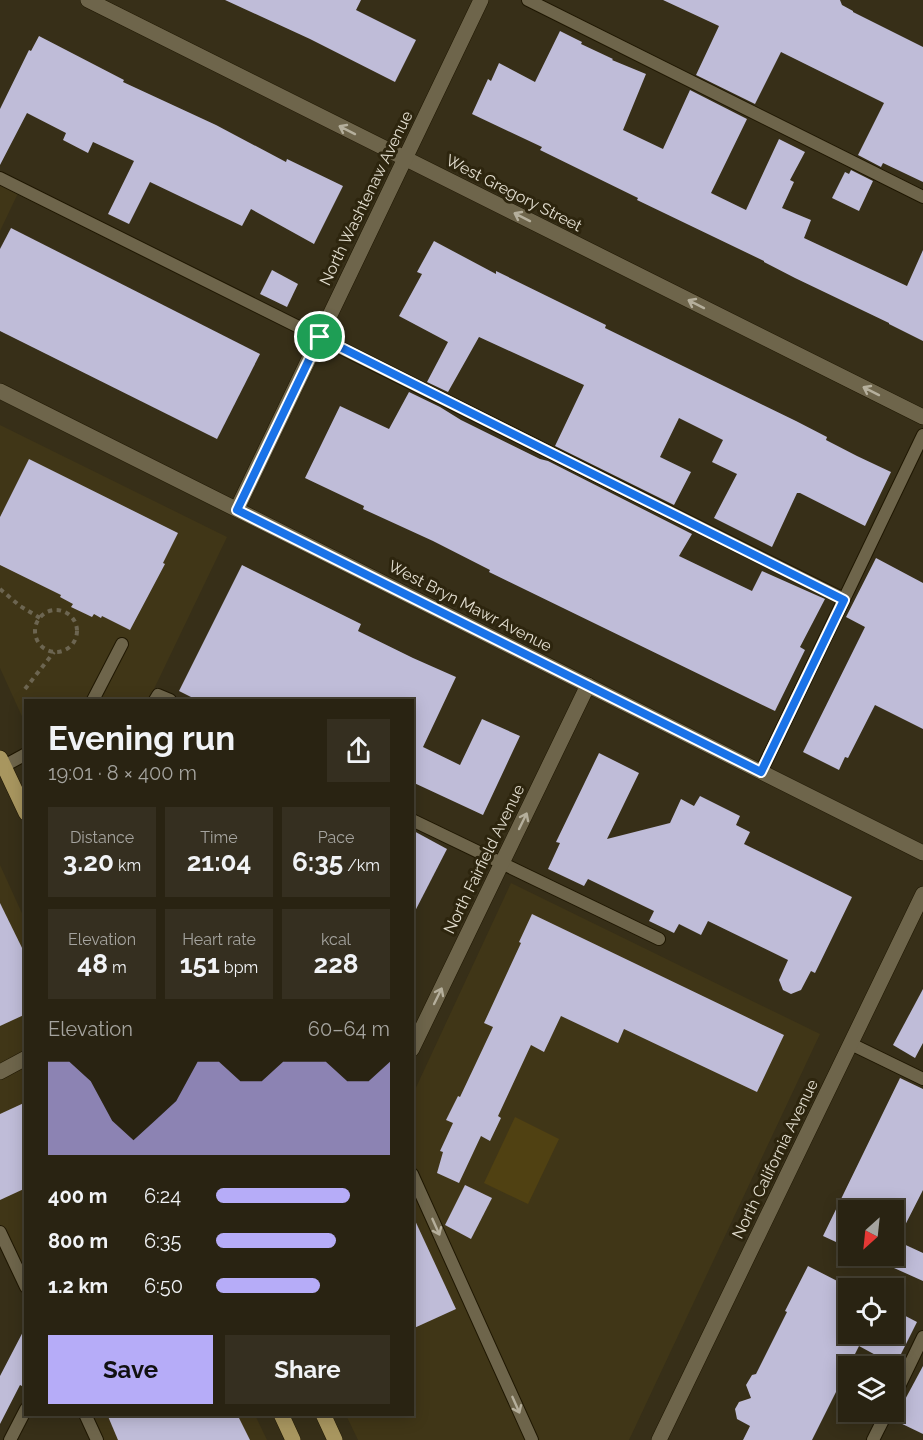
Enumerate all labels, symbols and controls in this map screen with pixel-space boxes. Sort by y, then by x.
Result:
street label: North Washtenaw Avenue [315,108,417,288]
one-way arrow [339,123,357,135]
street label: West Gregory Street [443,150,586,236]
one-way arrow [513,211,531,222]
one-way arrow [688,298,706,309]
pin [294,311,345,362]
icon: arrive [303,320,336,353]
one-way arrow [862,385,880,397]
street label: West Bryn Mawr Avenue [385,556,555,656]
text: Evening run [48,719,235,758]
button: share [327,719,390,782]
text: 19:01 · 8 × 400 m [48,761,197,785]
street label: North Fairfield Avenue [440,781,528,937]
one-way arrow [517,812,529,830]
text: Distance [70,828,134,847]
text: Time [200,828,238,847]
text: Pace [318,828,354,847]
text: 3.20 [63,847,114,877]
text: 21:04 [187,847,251,877]
text: 6:35 [292,847,343,877]
text: km [114,856,141,875]
text: /km [343,856,380,875]
text: Elevation [68,930,136,949]
text: Heart rate [182,930,256,949]
text: kcal [321,930,351,949]
text: 48 [77,949,108,979]
text: 151 [180,949,220,979]
text: 228 [313,949,359,979]
text: m [108,958,127,977]
text: bpm [220,958,258,977]
one-way arrow [433,988,444,1006]
text: Elevation [48,1017,133,1041]
text: 60–64 m [308,1017,390,1041]
street label: North California Avenue [728,1076,822,1242]
text: 400 m [48,1184,107,1208]
text: 6:24 [144,1184,181,1208]
north arrow [838,1200,904,1266]
map controls [838,1200,904,1422]
one-way arrow [431,1218,443,1236]
text: 800 m [48,1229,108,1253]
text: 6:35 [144,1229,181,1253]
text: 1.2 km [48,1274,108,1298]
text: 6:50 [144,1274,183,1298]
button: locate [838,1278,904,1344]
button: Save [48,1335,213,1404]
button: Share [225,1335,390,1404]
button: layers [838,1356,904,1422]
one-way arrow [511,1396,522,1414]

